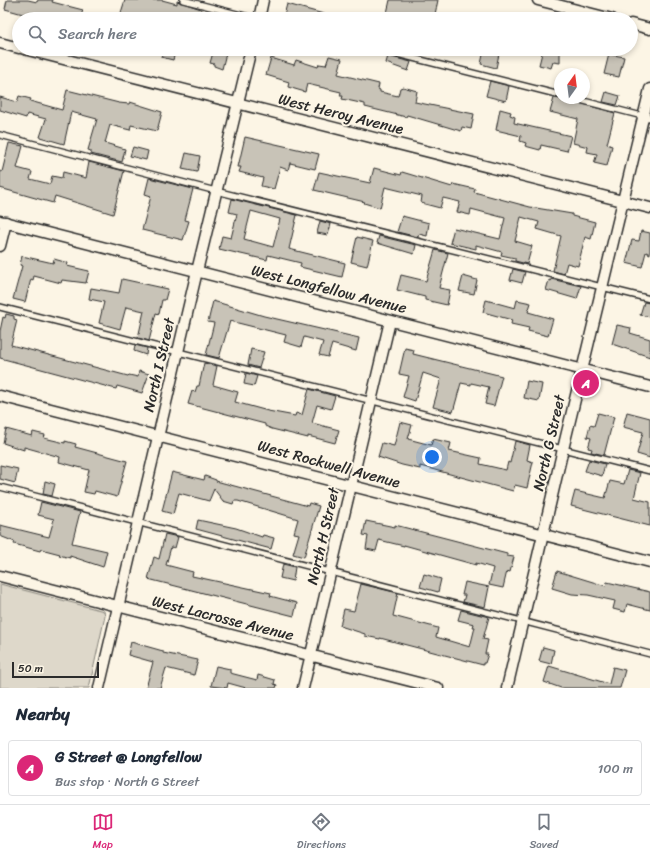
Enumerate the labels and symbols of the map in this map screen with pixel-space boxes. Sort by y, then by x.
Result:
north arrow [554,68,590,104]
street label: West Heroy Avenue [276,86,406,142]
street label: West Longfellow Avenue [249,257,410,321]
street label: North I Street [136,314,183,415]
pin: A [573,368,599,398]
street label: North G Street [525,391,573,494]
street label: West Rockwell Avenue [255,432,403,496]
your location [422,447,442,467]
street label: North H Street [299,484,347,587]
street label: West Lacrosse Avenue [149,588,297,648]
scale bar [12,660,99,679]

